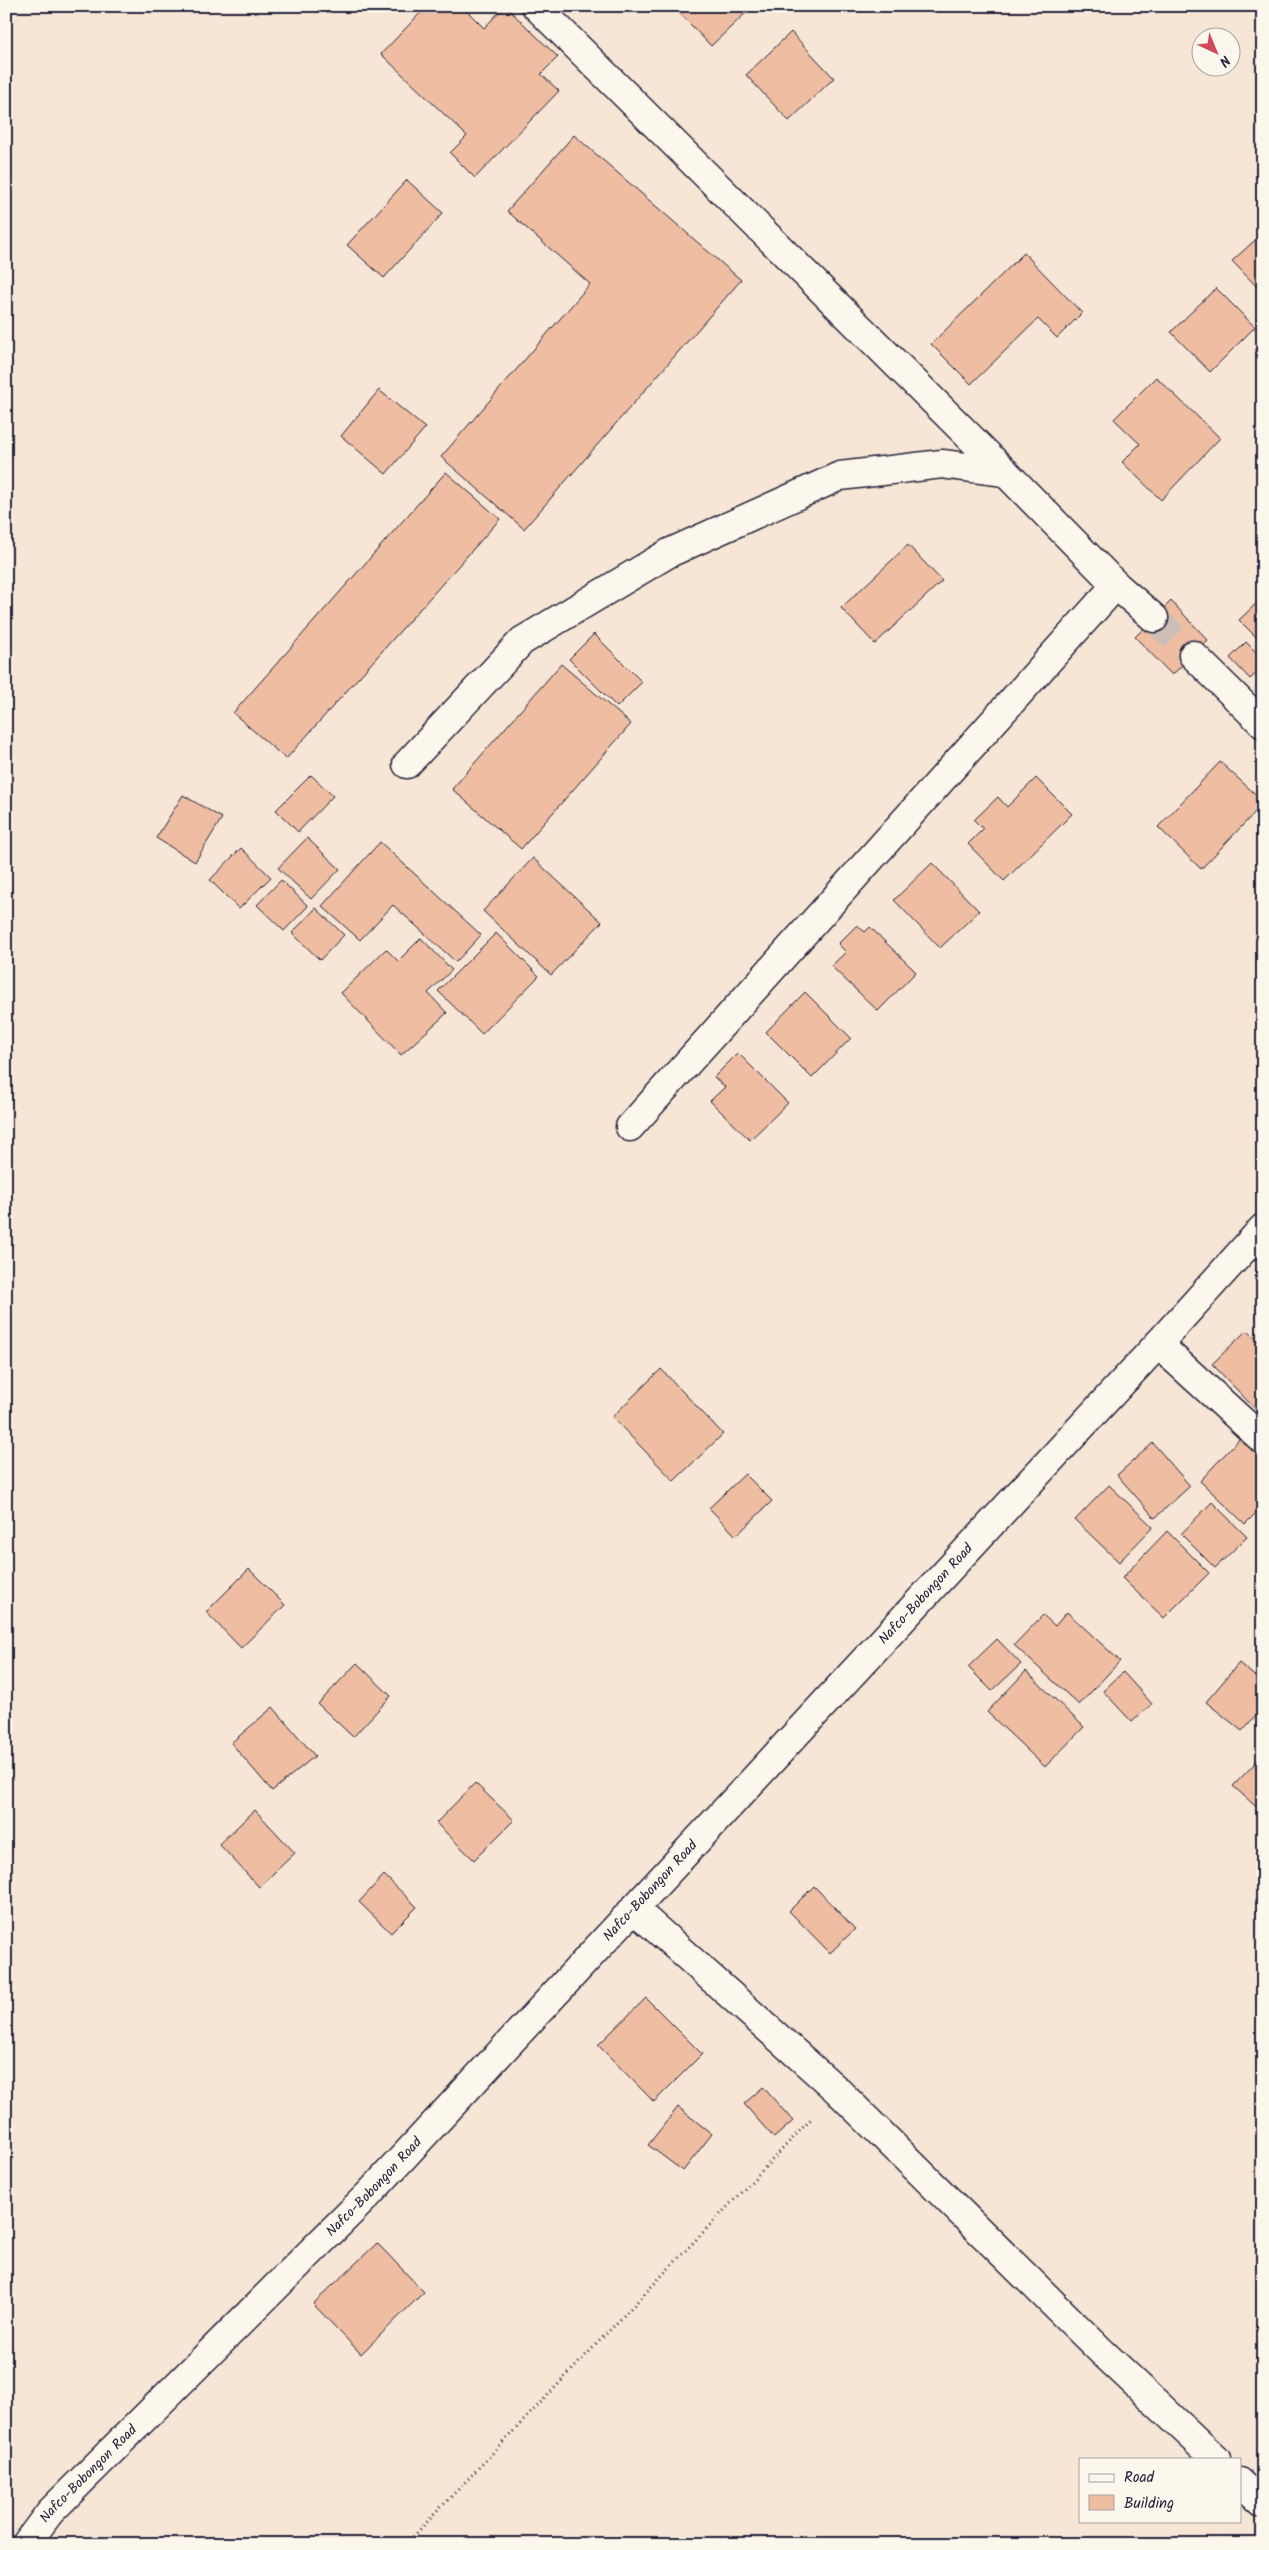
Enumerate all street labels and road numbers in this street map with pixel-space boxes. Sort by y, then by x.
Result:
street label: Nafco-Bobongon Road [873,1538,979,1650]
street label: Nafco-Bobongon Road [598,1835,704,1946]
street label: Nafco-Bobongon Road [321,2132,428,2242]
street label: Nafco-Bobongon Road [34,2419,143,2528]

